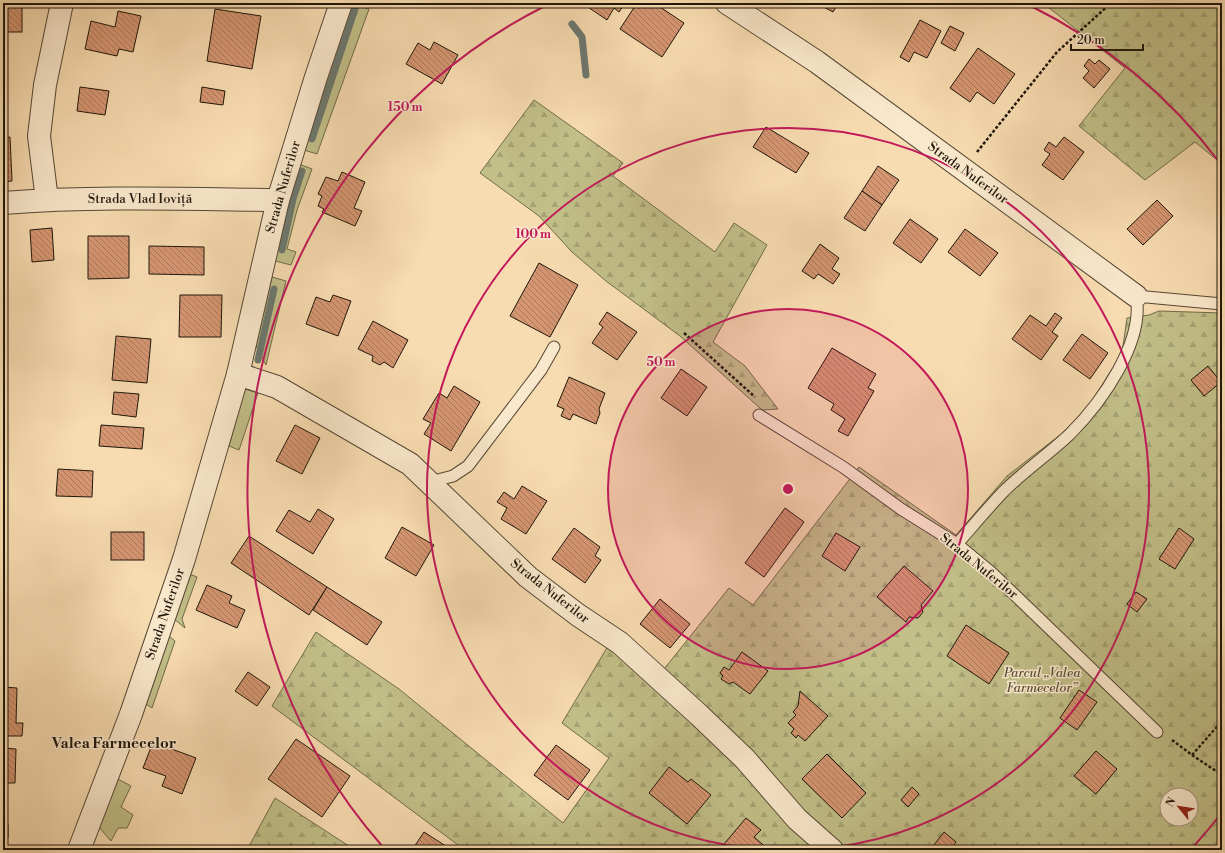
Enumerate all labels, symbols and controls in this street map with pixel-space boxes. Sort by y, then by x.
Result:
scale bar [1071,26,1143,52]
text: 20 m [1077,33,1105,48]
text: 150 m [388,100,422,115]
street label: Strada Nuferilor [262,138,304,235]
street label: Strada Nuferilor [925,138,1012,208]
street label: Strada Vlad Ioviță [88,191,193,207]
text: 100 m [515,227,551,242]
text: 50 m [646,355,676,370]
centre of rings [781,482,795,496]
street label: Strada Nuferilor [937,530,1022,603]
street label: Strada Nuferilor [507,555,593,627]
street label: Strada Nuferilor [142,566,188,662]
park label: Parcul „Valea Farmecelor” [1003,665,1081,696]
district label: Valea Farmecelor [51,734,177,753]
north arrow [1159,787,1199,827]
text: N [1163,795,1180,810]

